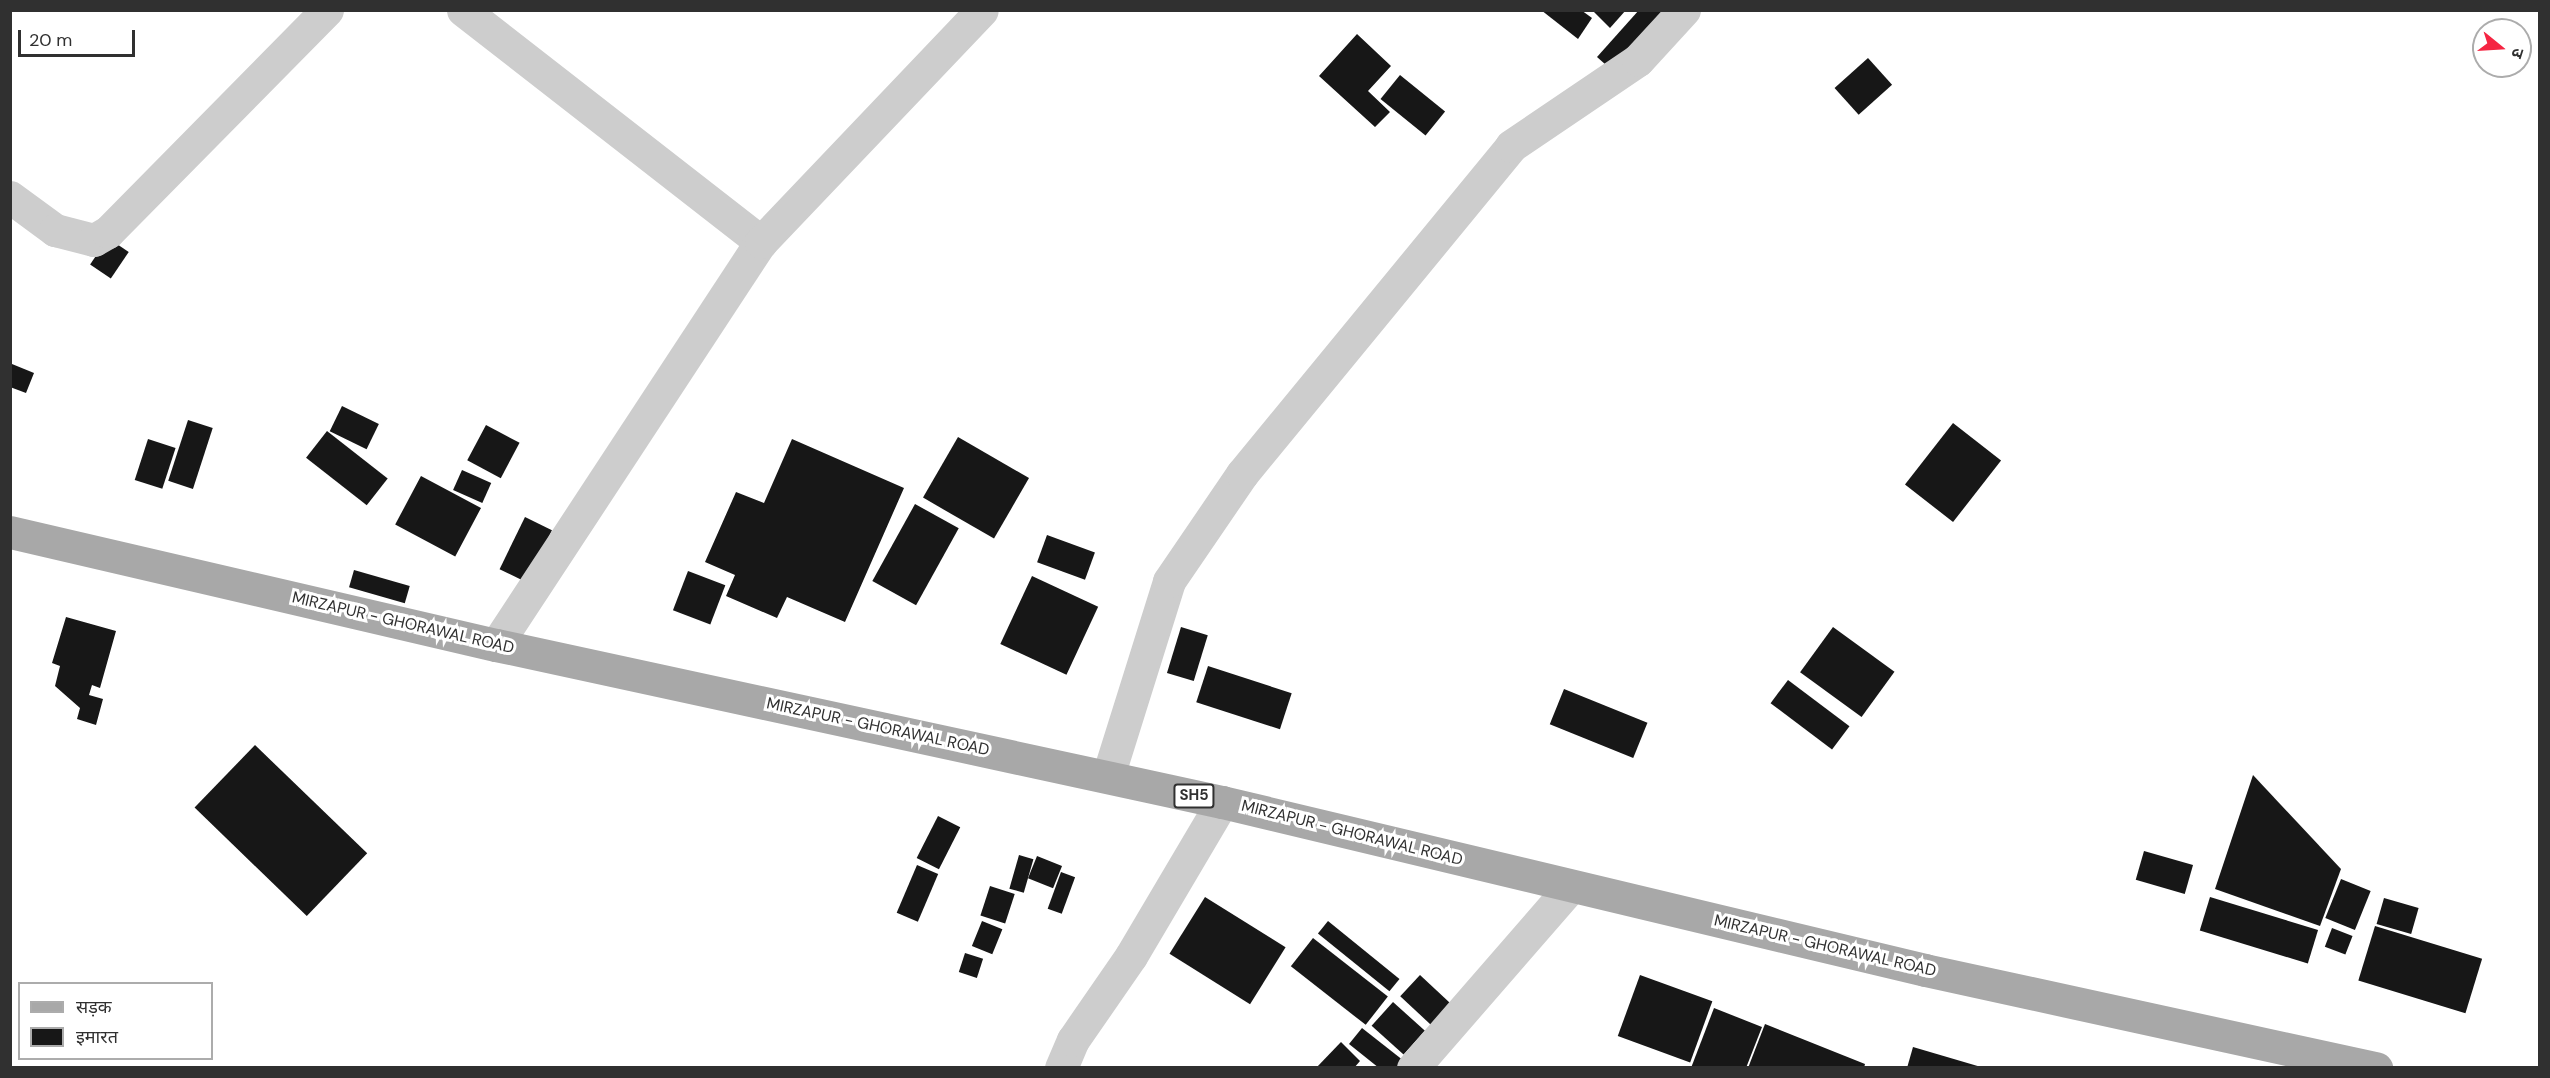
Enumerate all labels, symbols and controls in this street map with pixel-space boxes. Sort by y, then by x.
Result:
scale bar [21,18,138,56]
north arrow [2472,18,2532,78]
text: 20 m [29,28,72,52]
text: उ [2506,45,2529,61]
street label: MIRZAPUR - GHORAWAL ROAD [290,588,516,658]
street label: MIRZAPUR - GHORAWAL ROAD [765,694,991,760]
road number: SH5 [1173,784,1215,808]
street label: MIRZAPUR - GHORAWAL ROAD [1239,796,1465,870]
street label: MIRZAPUR - GHORAWAL ROAD [1712,911,1938,981]
legend [18,982,213,1060]
text: सड़क [76,995,112,1019]
text: इमारत [76,1025,118,1049]

